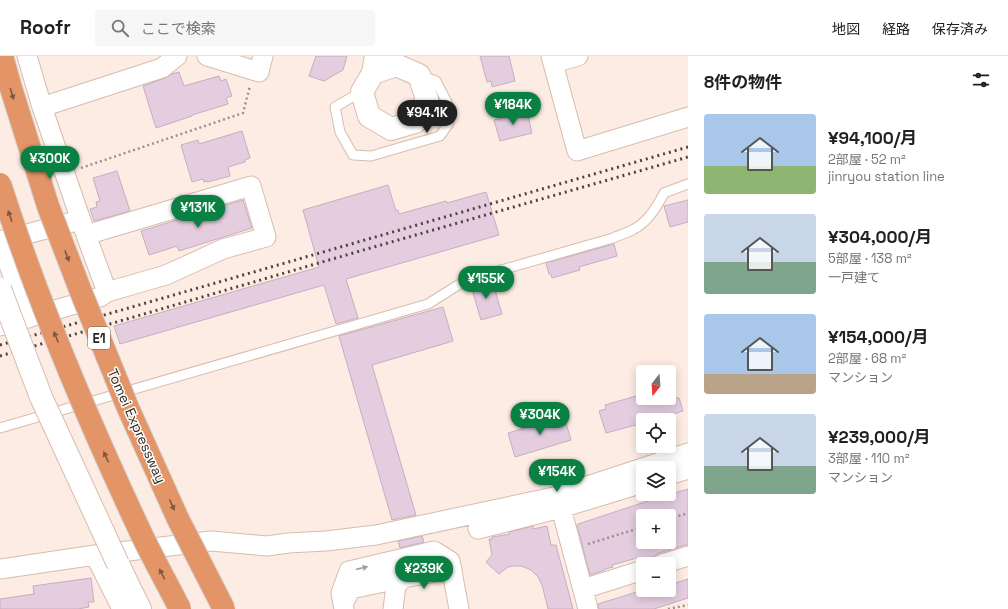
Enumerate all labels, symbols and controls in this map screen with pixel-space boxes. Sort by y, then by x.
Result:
search box [95,10,375,46]
text: Roofr [20,15,71,40]
icon: search [109,17,131,39]
text: ここで検索 [141,19,216,38]
text: 地図 [832,20,860,38]
text: 経路 [882,20,910,38]
text: 保存済み [932,20,988,38]
icon: filters [970,69,992,91]
text: 8件の物件 [704,71,782,93]
one-way arrow [9,88,15,100]
pin: ¥184K [485,92,541,126]
text: ¥184K [494,96,532,113]
pin: ¥94.1K [394,100,460,134]
text: ¥94.1K [406,104,448,121]
text: ¥94,100/月 [828,127,917,149]
icon: home [736,130,784,178]
pin: ¥300K [22,146,78,180]
text: ¥300K [30,150,70,167]
text: 2部屋 · 52 m² [828,151,906,168]
text: jinryou station line [828,168,945,185]
pin: ¥131K [170,195,226,229]
text: ¥131K [180,199,216,216]
one-way arrow [7,209,13,221]
text: ¥304,000/月 [828,226,932,248]
icon: home [736,230,784,278]
text: 5部屋 · 138 m² [828,250,912,267]
one-way arrow [65,251,71,263]
pin: ¥155K [458,266,514,300]
text: 一戸建て [828,269,880,286]
text: ¥155K [467,270,505,287]
text: ¥154,000/月 [828,326,929,348]
road number: E1 [88,327,110,349]
icon: home [736,330,784,378]
one-way arrow [52,331,58,343]
text: 2部屋 · 68 m² [828,350,906,367]
north arrow [636,365,676,405]
map controls [636,365,676,597]
street label: Tomei Expressway [104,366,170,486]
text: マンション [828,369,893,386]
pin: ¥304K [512,402,568,436]
text: ¥304K [520,406,560,423]
button: locate [636,413,676,453]
text: ¥239,000/月 [828,426,931,448]
icon: home [736,430,784,478]
text: 3部屋 · 110 m² [828,450,909,467]
one-way arrow [103,451,109,463]
pin: ¥154K [529,459,585,493]
button: layers [636,461,676,501]
text: ¥154K [538,463,576,480]
text: マンション [828,469,893,486]
one-way arrow [169,500,175,511]
button: + [636,509,676,549]
pin: ¥239K [396,556,452,590]
button: − [636,557,676,597]
text: ¥239K [404,560,444,577]
one-way arrow [355,564,368,570]
one-way arrow [159,569,165,580]

